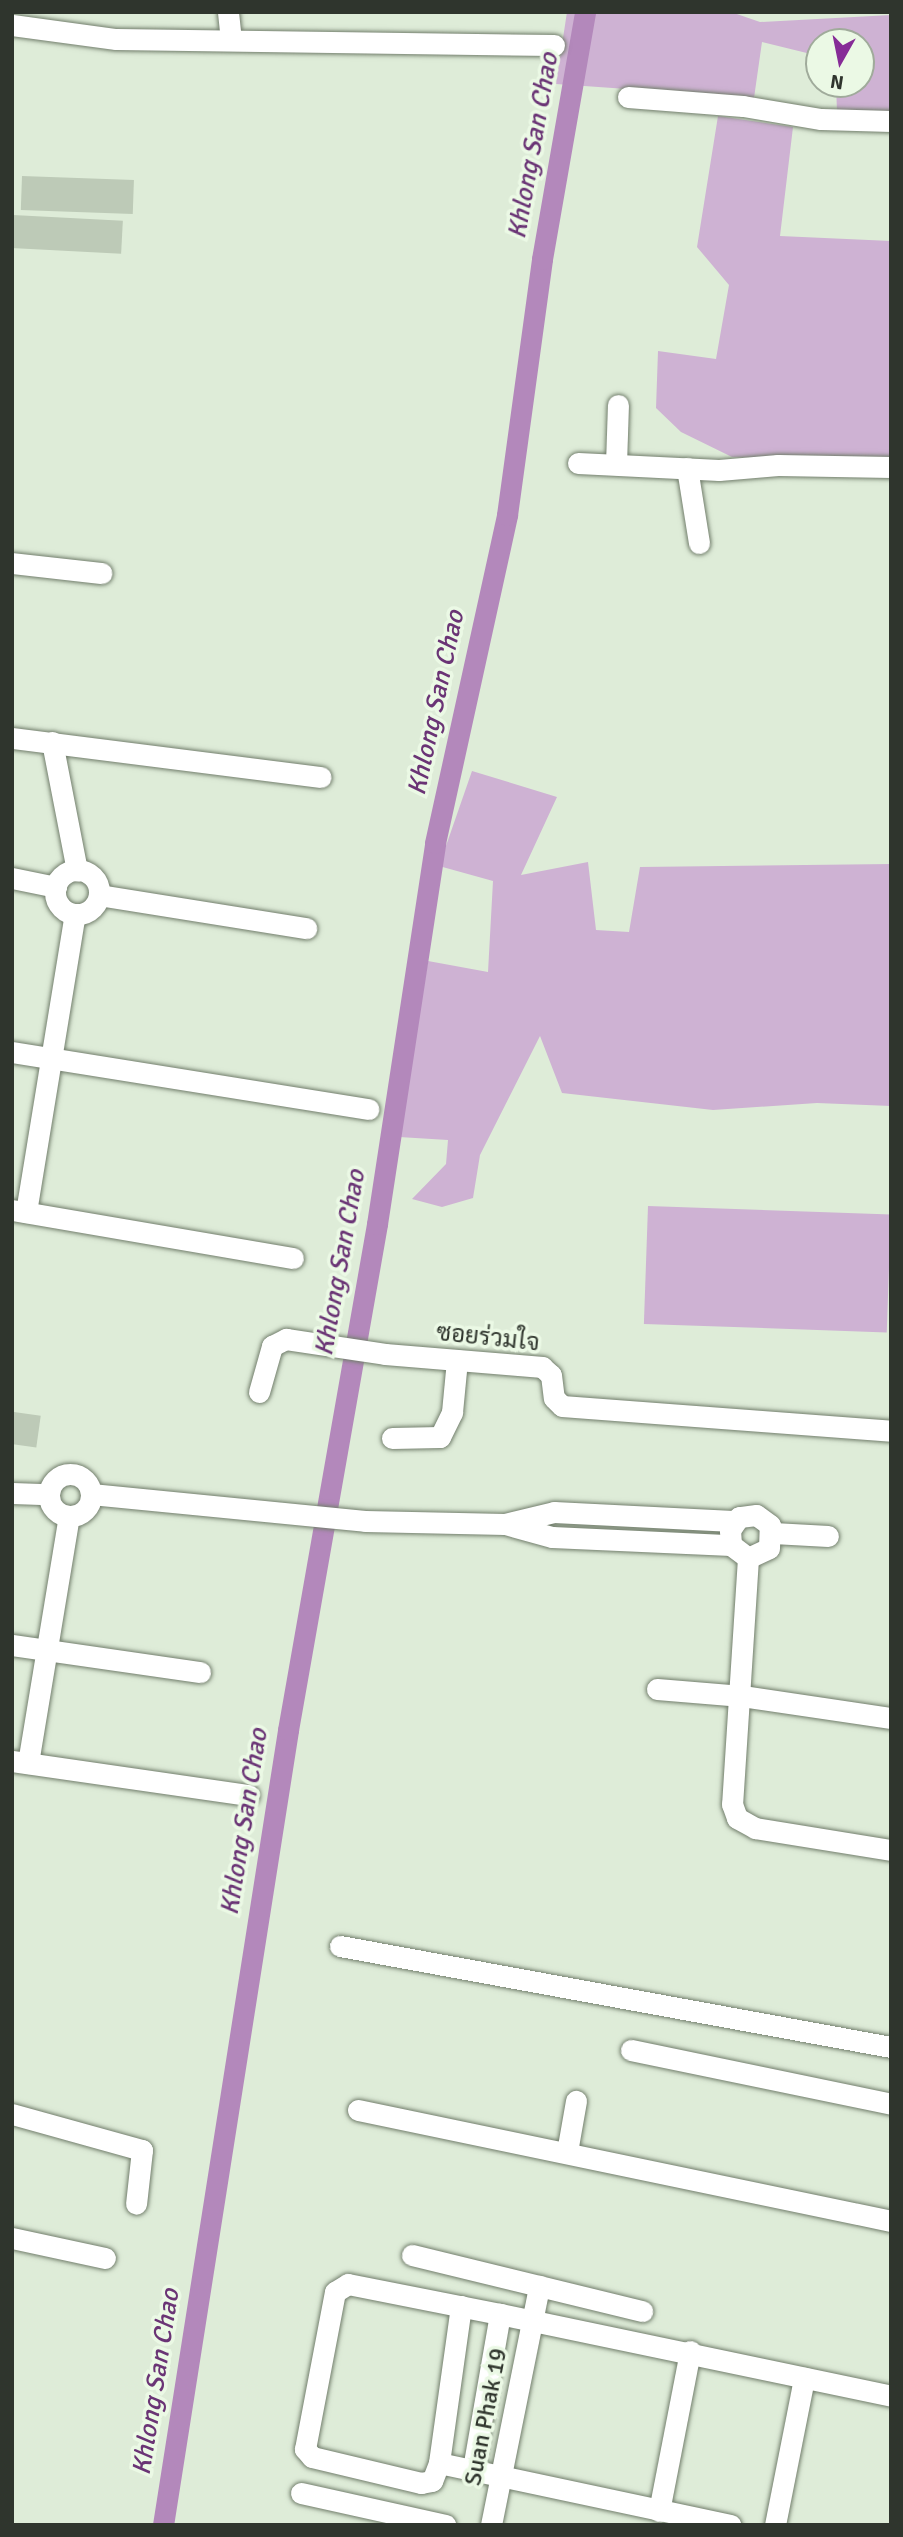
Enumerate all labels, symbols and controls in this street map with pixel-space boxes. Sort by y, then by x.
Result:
north arrow [805,28,875,98]
water label: Khlong San Chao [502,51,566,241]
text: N [829,69,845,95]
water label: Khlong San Chao [402,608,472,798]
water label: Khlong San Chao [309,1168,373,1358]
street label: ซอยร่วมใจ [435,1318,541,1358]
water label: Khlong San Chao [215,1727,275,1917]
water label: Khlong San Chao [127,2287,187,2477]
street label: Suan Phak 19 [459,2346,513,2488]

